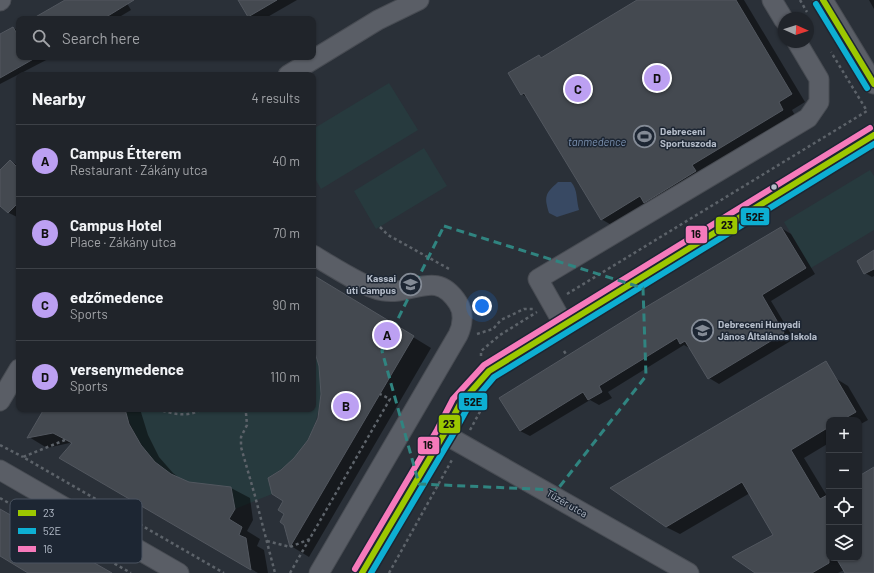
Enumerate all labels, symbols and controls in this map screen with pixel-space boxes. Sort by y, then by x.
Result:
north arrow [778,12,814,48]
search box [16,16,316,60]
icon: search [30,27,52,49]
text: Search here [62,29,140,47]
pin: D [644,63,670,93]
pin: C [565,74,591,104]
text: Nearby [32,88,86,108]
text: 4 results [252,90,300,106]
sports icon: Debreceni Sportuszoda [631,124,657,150]
place label: Debreceni Sportuszoda [660,125,716,149]
water label: tanmedence [568,135,626,148]
text: Campus Étterem [70,144,181,162]
text: A [41,153,49,169]
text: 40 m [272,153,300,169]
text: Restaurant · Zákány utca [70,162,208,178]
unlabelled marker [769,182,779,192]
line badge: 52E [740,207,770,226]
text: 52E [746,210,765,223]
text: Campus Hotel [70,216,162,234]
line badge: 23 [715,216,738,235]
text: 23 [721,218,733,231]
text: B [41,225,49,241]
text: 70 m [273,225,300,241]
line badge: 16 [685,225,708,244]
text: 16 [691,227,701,240]
text: Place · Zákány utca [70,234,176,250]
school or university icon: Kassai úti Campus [398,271,424,297]
place label: Kassai úti Campus [346,272,396,296]
text: edzőmedence [70,288,163,306]
your location [472,296,492,316]
text: C [41,297,49,313]
text: 90 m [273,297,300,313]
text: Sports [70,306,108,322]
school or university icon: Debreceni Hunyadi János Általános Iskola [690,317,716,343]
place label: Debreceni Hunyadi János Általános Iskola [718,318,817,342]
pin: A [374,320,400,350]
text: versenymedence [70,360,184,378]
text: D [41,369,49,385]
text: 110 m [270,369,300,385]
text: Sports [70,378,108,394]
pin: B [333,391,359,421]
line badge: 52E [458,392,488,411]
text: 52E [464,395,483,408]
line badge: 23 [438,414,461,434]
text: 23 [443,417,455,430]
map controls [826,417,862,561]
button: + [826,417,862,453]
line badge: 16 [417,436,440,455]
text: 16 [423,438,433,451]
button: − [826,453,862,489]
street label: Tüzér utca [544,486,590,520]
button: locate [826,489,862,525]
legend [10,499,142,563]
text: 23 [43,506,55,519]
text: 52E [43,524,62,537]
button: layers [826,525,862,561]
text: 16 [43,542,53,555]

